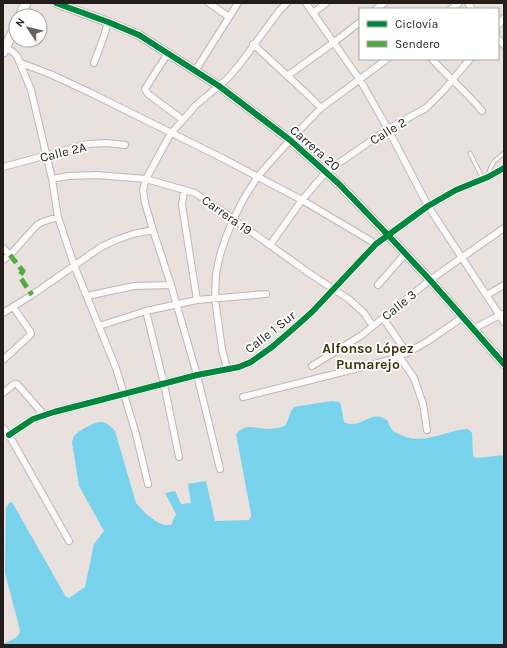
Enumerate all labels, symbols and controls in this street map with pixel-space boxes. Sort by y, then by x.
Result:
north arrow [8,8,48,48]
legend [359,8,499,60]
text: N [13,16,28,30]
text: Ciclovía [395,17,438,31]
text: Sendero [395,37,440,51]
street label: Calle 2 [367,114,409,148]
street label: Carrera 20 [287,122,343,174]
street label: Calle 2A [38,139,88,165]
street label: Carrera 19 [199,192,255,238]
street label: Calle 3 [379,287,419,323]
street label: Calle 1 Sur [242,307,298,356]
district label: Alfonso López Pumarejo [322,340,414,373]

